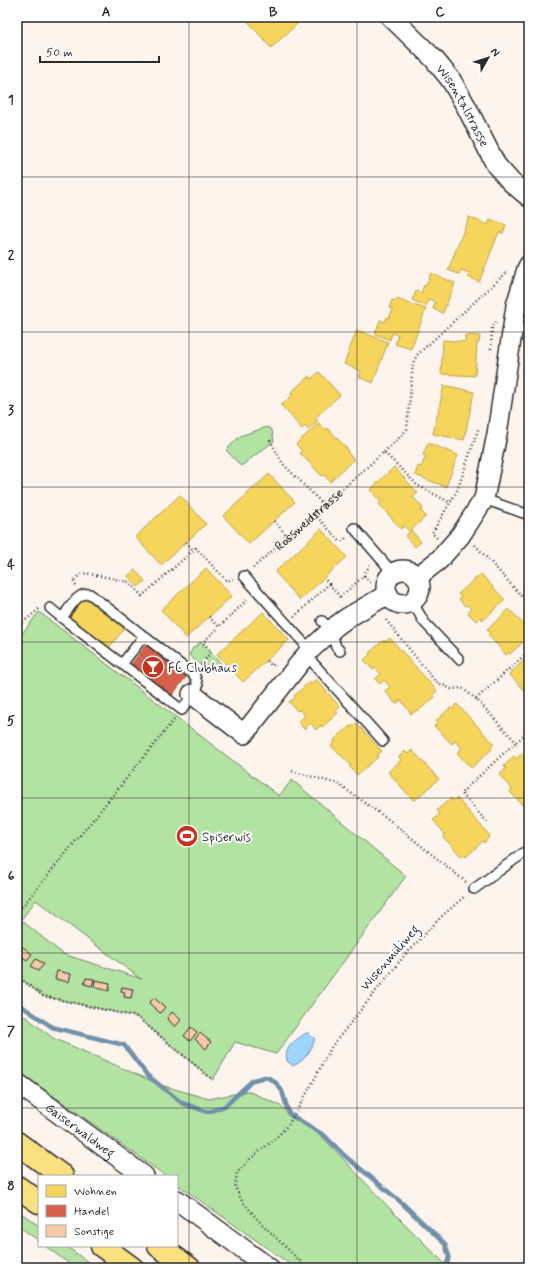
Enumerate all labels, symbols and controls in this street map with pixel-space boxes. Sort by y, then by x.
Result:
text: A [102,4,110,21]
text: B [269,4,278,21]
text: C [435,4,445,21]
scale bar [40,38,159,64]
north arrow [468,38,508,78]
text: 50 m [46,45,73,61]
text: N [487,45,503,60]
street label: Wisentalstrasse [432,61,492,150]
text: 1 [8,92,14,109]
text: 2 [8,247,15,264]
text: 3 [8,402,14,419]
street label: Rossweidstrasse [272,485,347,555]
text: 4 [7,557,15,574]
bar icon: FC Clubhaus [140,654,166,680]
place label: FC Clubhaus [168,660,237,677]
text: 5 [7,713,15,730]
sports icon: Spiserwis [174,823,200,849]
place label: Spiserwis [202,829,251,846]
text: 6 [8,868,15,885]
street label: Wisenmüliweg [357,922,425,996]
text: 7 [7,1023,15,1040]
street label: Gaiserwaldweg [42,1100,118,1164]
legend [38,1175,178,1247]
text: 8 [7,1178,15,1195]
text: Wohnen [74,1184,117,1200]
text: Handel [74,1204,109,1220]
text: Sonstige [74,1224,114,1240]

